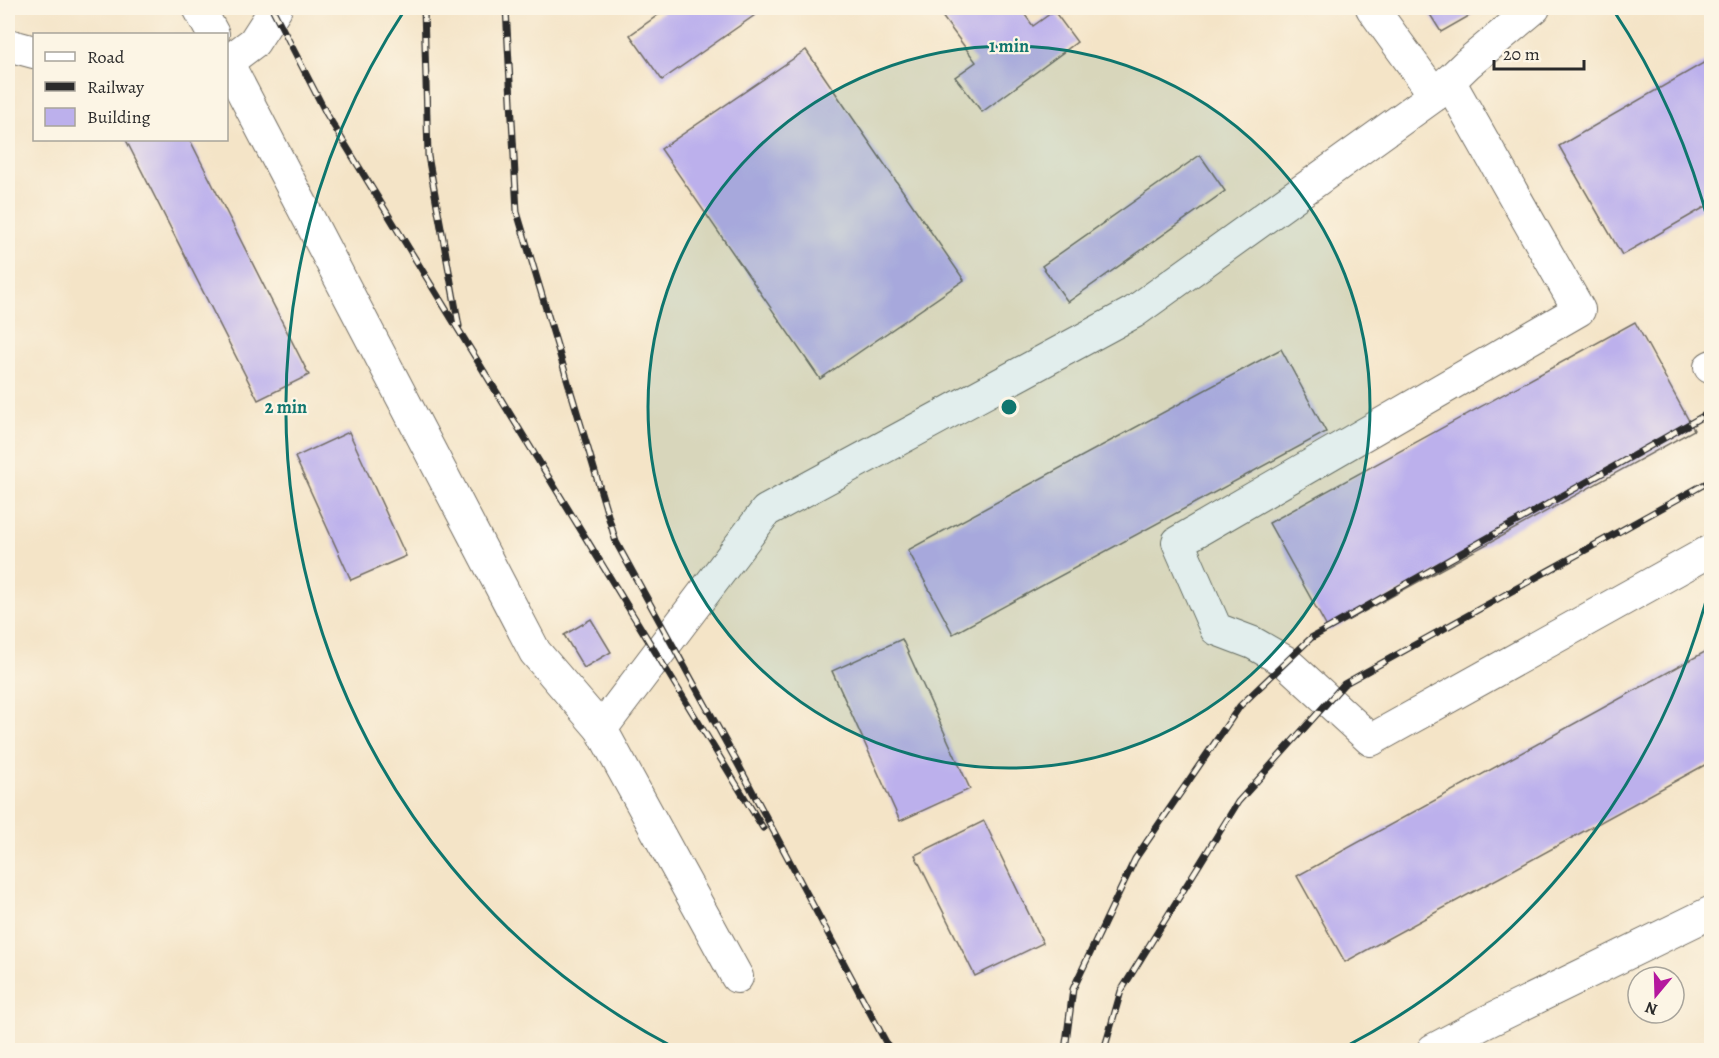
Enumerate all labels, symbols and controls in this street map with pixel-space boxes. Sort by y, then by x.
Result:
legend [33,33,228,141]
scale bar [1494,33,1584,71]
text: 1 min [989,34,1029,58]
text: 20 m [1503,42,1540,66]
text: Road [87,45,125,69]
text: Railway [87,75,145,99]
text: Building [87,105,151,129]
text: 2 min [265,395,307,419]
centre of rings [999,397,1019,417]
north arrow [1626,965,1686,1025]
text: N [1642,996,1661,1021]

